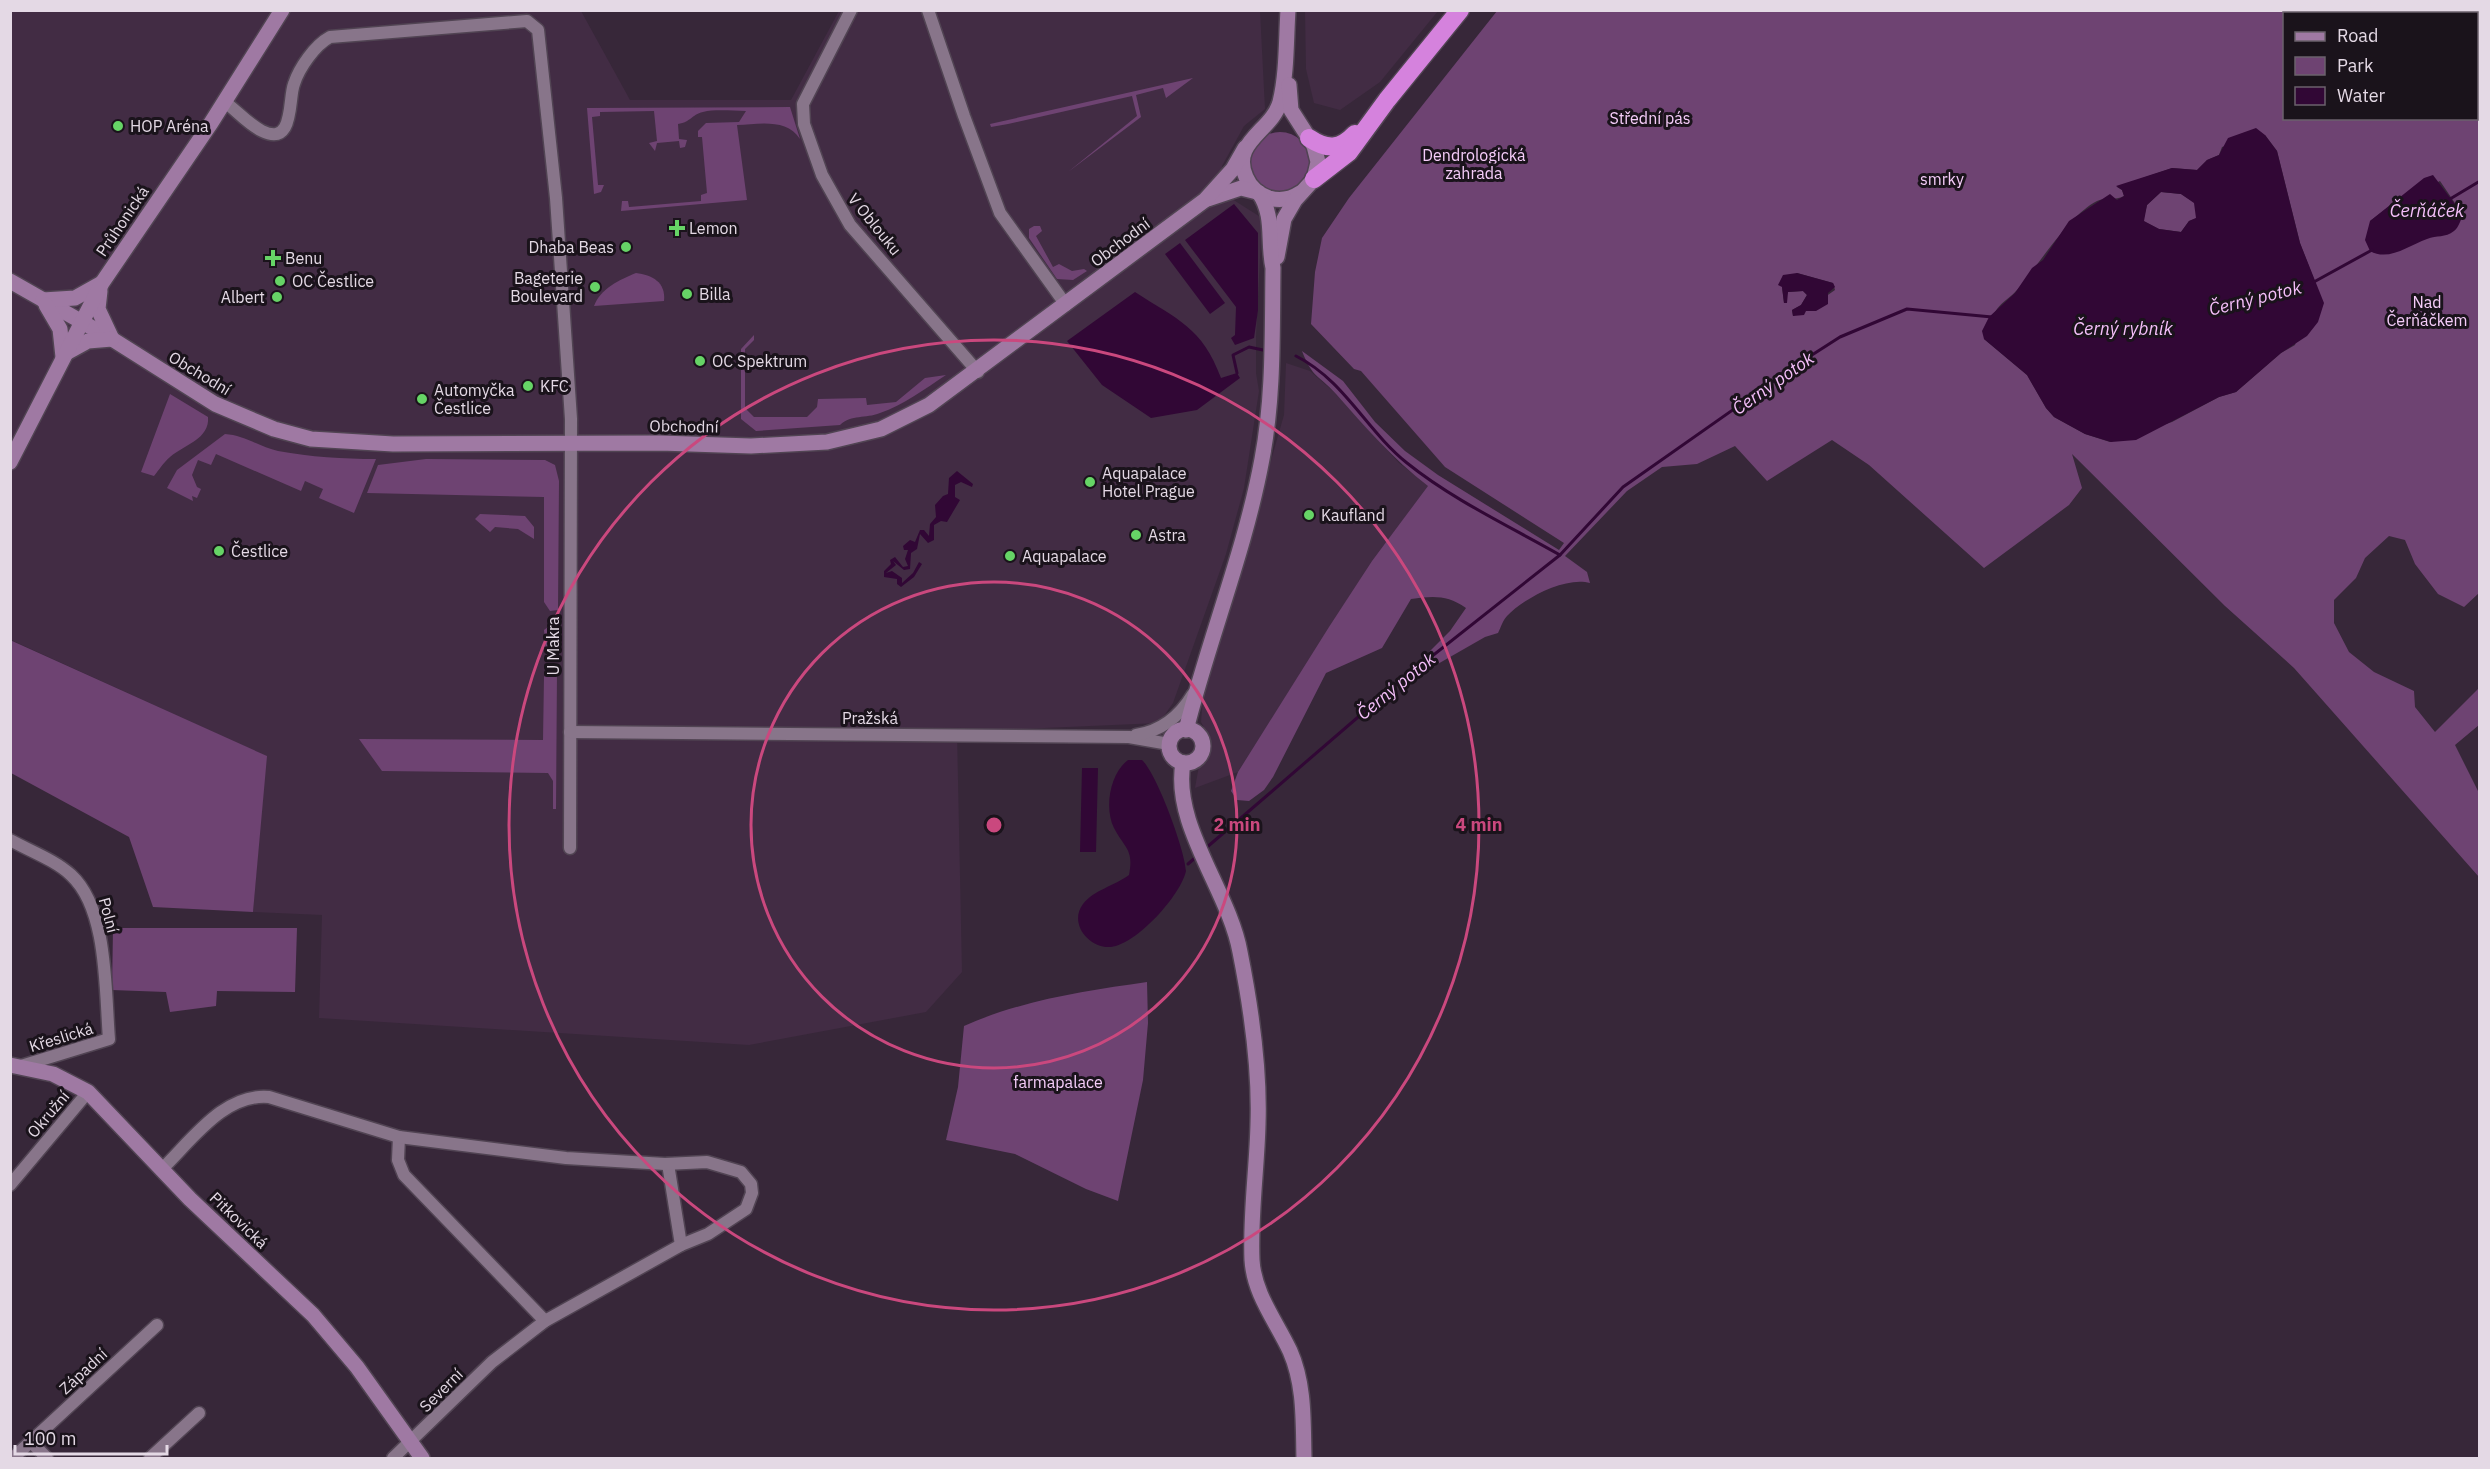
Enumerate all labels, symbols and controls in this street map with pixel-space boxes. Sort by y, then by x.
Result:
legend [2283,12,2478,120]
text: Road [2337,24,2378,47]
text: Park [2337,54,2374,77]
text: Water [2337,84,2386,107]
park label: Střední pás [1609,108,1691,128]
place label: HOP Aréna [130,116,209,136]
marker: HOP Aréna [111,119,125,133]
park label: Dendrologická zahrada [1422,145,1526,183]
park label: smrky [1920,169,1964,189]
street label: Průhonická [91,182,153,260]
street label: V Oblouku [844,189,906,259]
water label: Čerňáček [2390,198,2465,222]
street label: Obchodní [1086,213,1154,271]
place label: Lemon [689,218,738,238]
marker: Lemon [670,221,684,235]
place label: Dhaba Beas [528,237,614,257]
marker: Dhaba Beas [619,240,633,254]
place label: Benu [285,248,322,268]
marker: Benu [266,251,280,265]
place label: Bageterie Boulevard [510,268,583,306]
place label: OC Čestlice [292,270,374,291]
marker: OC Čestlice [273,274,287,288]
water label: Černý potok [2206,274,2304,321]
marker: Bageterie Boulevard [588,280,602,294]
place label: Billa [699,284,731,304]
place label: Albert [221,287,265,307]
marker: Billa [680,287,694,301]
marker: Albert [270,290,284,304]
park label: Nad Čerňáčkem [2386,292,2468,330]
water label: Černý rybník [2073,316,2173,340]
water label: Černý potok [1727,345,1819,420]
street label: Obchodní [165,347,235,399]
place label: OC Spektrum [712,351,807,371]
marker: OC Spektrum [693,354,707,368]
place label: KFC [540,376,569,396]
marker: KFC [521,379,535,393]
place label: Automyčka Čestlice [434,380,515,418]
marker: Automyčka Čestlice [415,392,429,406]
street label: Obchodní [649,415,719,437]
place label: Aquapalace Hotel Prague [1102,463,1195,501]
marker: Aquapalace Hotel Prague [1083,475,1097,489]
place label: Kaufland [1321,505,1385,525]
marker: Kaufland [1302,508,1316,522]
place label: Astra [1148,525,1186,545]
marker: Astra [1129,528,1143,542]
place label: Čestlice [231,540,288,561]
marker: Čestlice [212,544,226,558]
place label: Aquapalace [1022,546,1107,566]
marker: Aquapalace [1003,549,1017,563]
street label: U Makra [543,616,563,675]
water label: Černý potok [1351,646,1441,725]
street label: Pražská [842,708,898,728]
text: 2 min [1213,813,1261,836]
text: 4 min [1455,813,1503,836]
centre of rings [984,815,1004,835]
street label: Polní [95,895,123,935]
street label: Křeslická [27,1018,96,1056]
park label: farmapalace [1013,1072,1103,1092]
street label: Okružní [23,1086,73,1142]
street label: Pitkovická [206,1187,273,1253]
street label: Západní [55,1344,111,1398]
street label: Severní [415,1364,467,1416]
scale bar [15,1418,166,1456]
text: 100 m [24,1427,76,1450]

